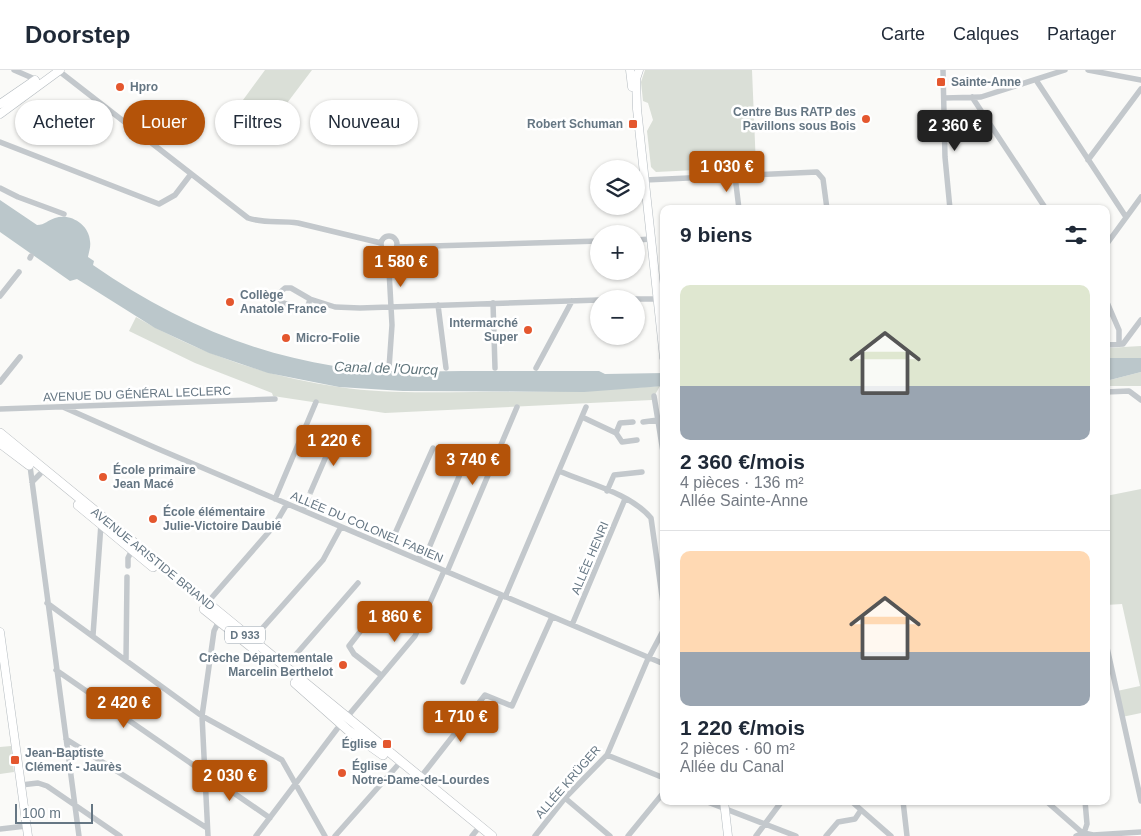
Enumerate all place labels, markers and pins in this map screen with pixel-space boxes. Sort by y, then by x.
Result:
place label: Sainte-Anne [951,75,1021,89]
marker: Sainte-Anne [935,76,947,88]
place label: Hpro [130,80,158,94]
marker: Hpro [114,81,126,93]
place label: Centre Bus RATP des Pavillons sous Bois [733,105,856,133]
pin: 2 360 € [909,109,1001,152]
marker: Centre Bus RATP des Pavillons sous Bois [860,113,872,125]
place label: Robert Schuman [527,117,623,131]
marker: Robert Schuman [627,118,639,130]
pin: 1 030 € [681,150,773,193]
pin: 1 580 € [355,246,447,288]
place label: Collège Anatole France [240,288,327,316]
marker: Collège Anatole France [224,296,236,308]
place label: Intermarché Super [449,316,518,344]
marker: Intermarché Super [522,324,534,336]
place label: Micro-Folie [296,331,360,345]
marker: Micro-Folie [280,332,292,344]
pin: 1 220 € [288,424,380,467]
pin: 3 740 € [427,444,519,486]
place label: École primaire Jean Macé [113,462,196,491]
marker: École primaire Jean Macé [97,471,109,483]
place label: École élémentaire Julie-Victoire Daubié [163,504,282,533]
marker: École élémentaire Julie-Victoire Daubié [147,513,159,525]
pin: 1 860 € [349,600,441,643]
place label: Crèche Départementale Marcelin Berthelot [199,651,333,679]
marker: Crèche Départementale Marcelin Berthelot [337,659,349,671]
pin: 2 420 € [78,686,170,729]
pin: 1 710 € [415,700,507,743]
place label: Église [342,736,377,751]
marker: Église [381,738,393,750]
place label: Jean-Baptiste Clément - Jaurès [25,746,122,774]
marker: Jean-Baptiste Clément - Jaurès [9,754,21,766]
place label: Église Notre-Dame-de-Lourdes [352,758,490,787]
pin: 2 030 € [184,760,276,802]
marker: Église Notre-Dame-de-Lourdes [336,767,348,779]

